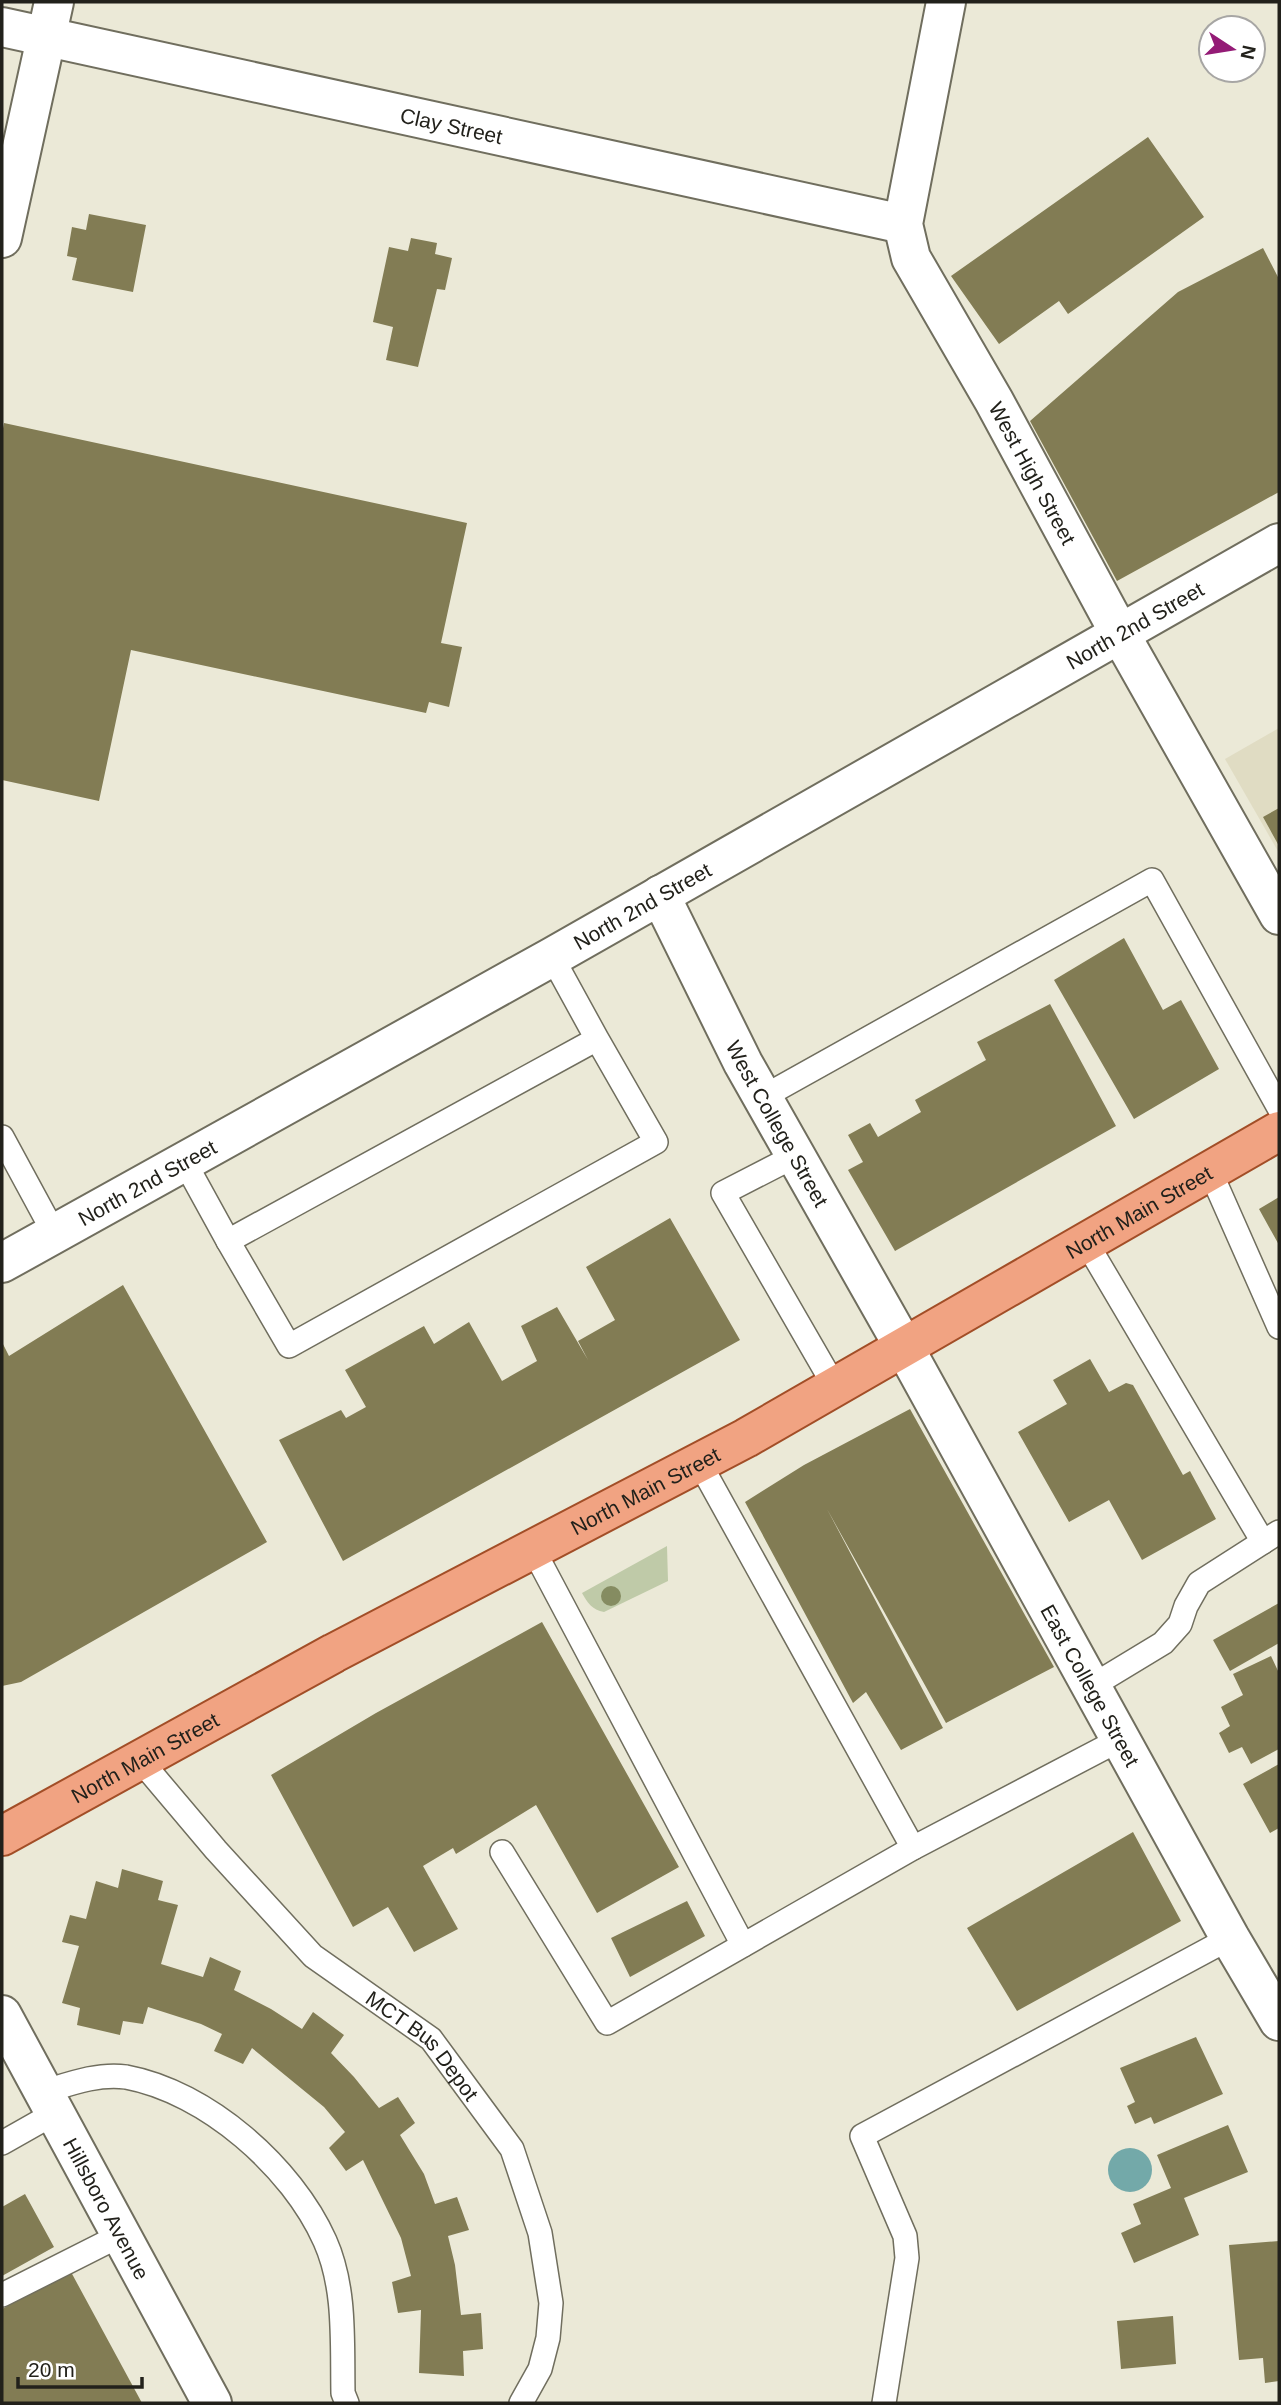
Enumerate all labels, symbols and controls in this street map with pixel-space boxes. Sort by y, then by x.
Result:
north arrow [1197,14,1267,84]
text: N [1236,44,1260,61]
street label: Clay Street [398,103,505,148]
street label: West High Street [985,398,1081,548]
street label: North 2nd Street [1062,577,1208,673]
street label: North 2nd Street [569,858,715,954]
street label: West College Street [722,1037,833,1210]
street label: North 2nd Street [74,1135,220,1230]
street label: North Main Street [1062,1161,1216,1263]
street label: North Main Street [567,1442,724,1539]
street label: East College Street [1037,1600,1144,1770]
street label: North Main Street [67,1707,223,1807]
street label: MCT Bus Depot [362,1986,484,2105]
street label: Hillsboro Avenue [59,2134,154,2283]
scale bar [18,2346,142,2390]
text: 20 m [28,2358,75,2381]

